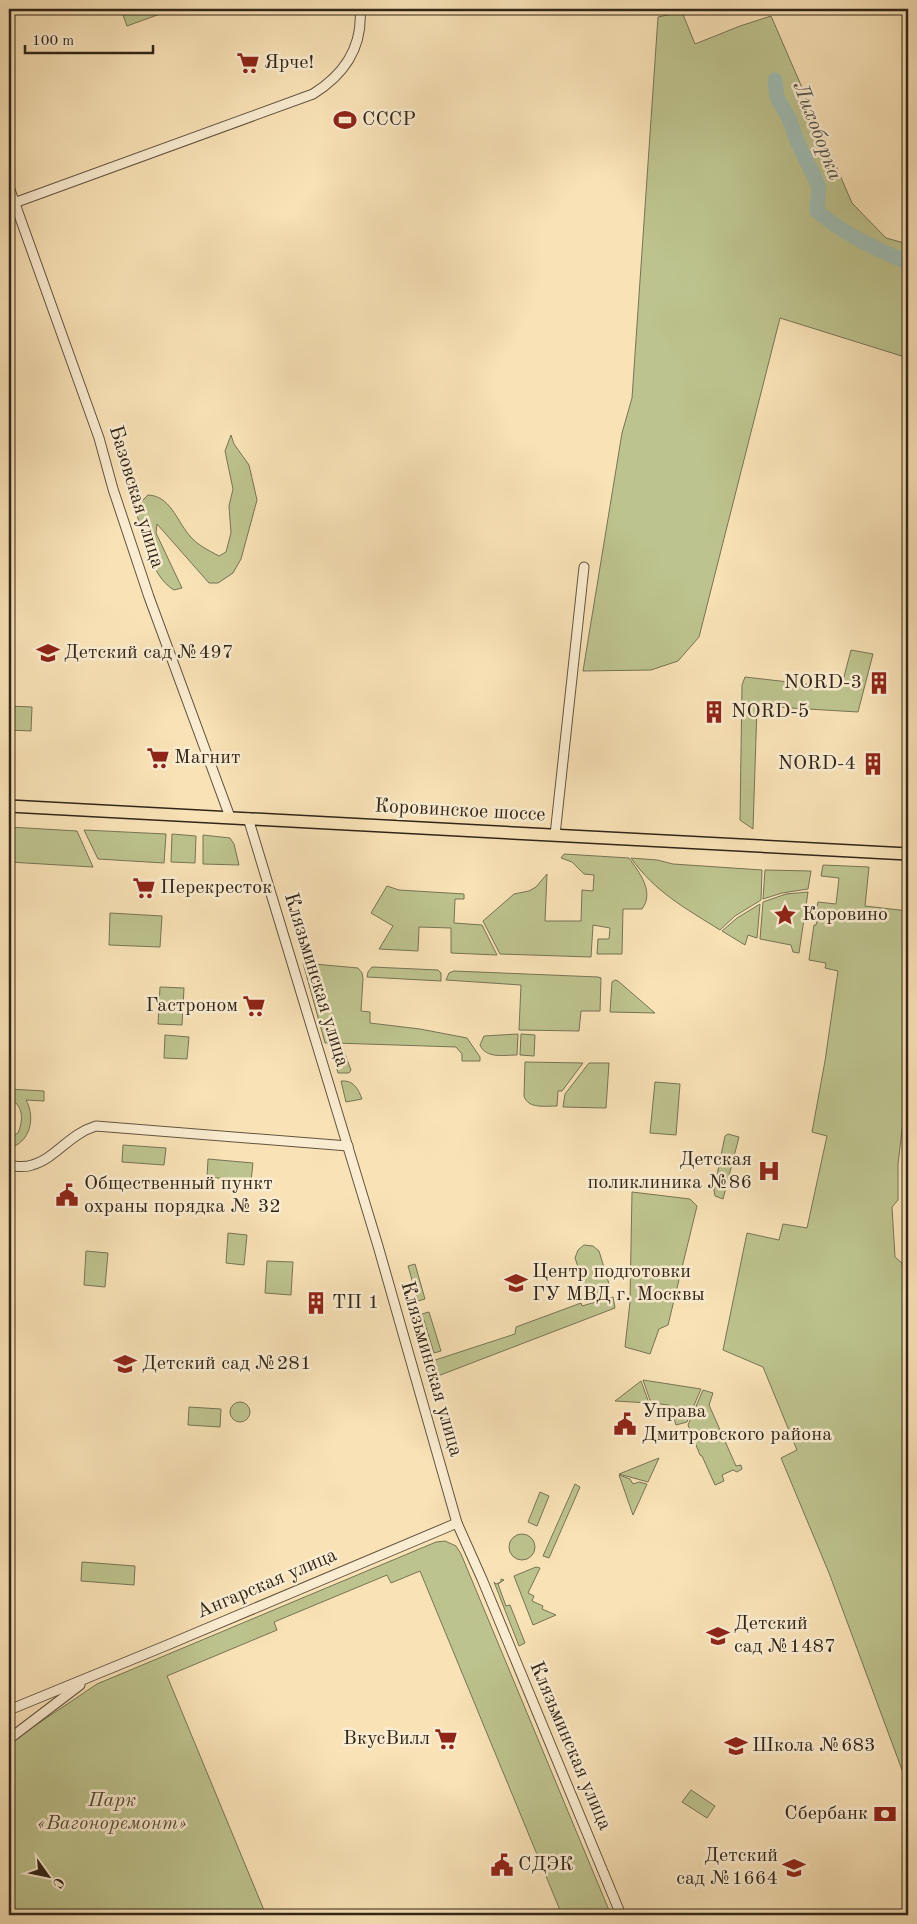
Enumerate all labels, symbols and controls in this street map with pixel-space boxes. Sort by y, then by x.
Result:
scale bar [25,22,152,54]
text: 100 m [32,34,74,49]
supermarket icon: Ярче! [235,50,261,76]
place label: Ярче! [264,53,314,73]
water label: Лихоборка [789,79,845,183]
sports icon: СССР [332,107,358,133]
place label: СССР [362,110,416,130]
street label: Базовская улица [105,423,167,571]
school or university icon: Детский сад №497 [35,640,61,666]
place label: Детский сад №497 [64,643,233,663]
building icon: NORD-3 [866,670,892,696]
place label: NORD-3 [784,673,862,693]
building icon: NORD-5 [701,699,727,725]
place label: NORD-5 [731,702,809,722]
supermarket icon: Магнит [145,745,171,771]
place label: Магнит [174,748,241,768]
building icon: NORD-4 [860,751,886,777]
place label: NORD-4 [778,754,856,774]
street label: Коровинское шоссе [374,797,546,825]
supermarket icon: Перекресток [131,875,157,901]
place label: Перекресток [160,878,272,898]
street label: Клязьминская улица [280,891,352,1070]
place icon: Коровино [772,902,798,928]
place label: Коровино [802,905,888,925]
supermarket icon: Гастроном [241,993,267,1019]
place label: Гастроном [145,996,238,1016]
place label: Детская поликлиника №86 [588,1150,752,1193]
hospital icon: Детская поликлиника №86 [756,1158,782,1184]
place label: Общественный пункт охраны порядка № 32 [84,1174,281,1217]
public building icon: Общественный пункт охраны порядка № 32 [54,1182,80,1208]
place label: Центр подготовки ГУ МВД г. Москвы [532,1262,705,1305]
school or university icon: Центр подготовки ГУ МВД г. Москвы [503,1270,529,1296]
street label: Клязьминская улица [396,1279,466,1459]
building icon: ТП 1 [303,1290,329,1316]
place label: ТП 1 [332,1293,379,1313]
school or university icon: Детский сад №281 [112,1351,138,1377]
place label: Детский сад №281 [142,1354,311,1374]
place label: Управа Дмитровского района [642,1402,832,1445]
public building icon: Управа Дмитровского района [612,1411,638,1437]
street label: Ангарская улица [194,1545,340,1623]
place label: Детский сад №1487 [734,1614,836,1657]
school or university icon: Детский сад №1487 [705,1623,731,1649]
street label: Клязьминская улица [525,1659,615,1833]
supermarket icon: ВкусВилл [433,1726,459,1752]
place label: ВкусВилл [343,1729,430,1749]
school or university icon: Школа №683 [723,1733,749,1759]
place label: Школа №683 [752,1736,876,1756]
park label: Парк «Вагоноремонт» [37,1791,187,1834]
bank icon: Сбербанк [872,1801,898,1827]
place label: Сбербанк [784,1804,868,1824]
place label: Детский сад №1664 [676,1846,778,1889]
north arrow [22,1852,72,1902]
public building icon: СДЭК [489,1852,515,1878]
place label: СДЭК [518,1855,574,1875]
school or university icon: Детский сад №1664 [781,1855,807,1881]
text: С [50,1875,66,1890]

